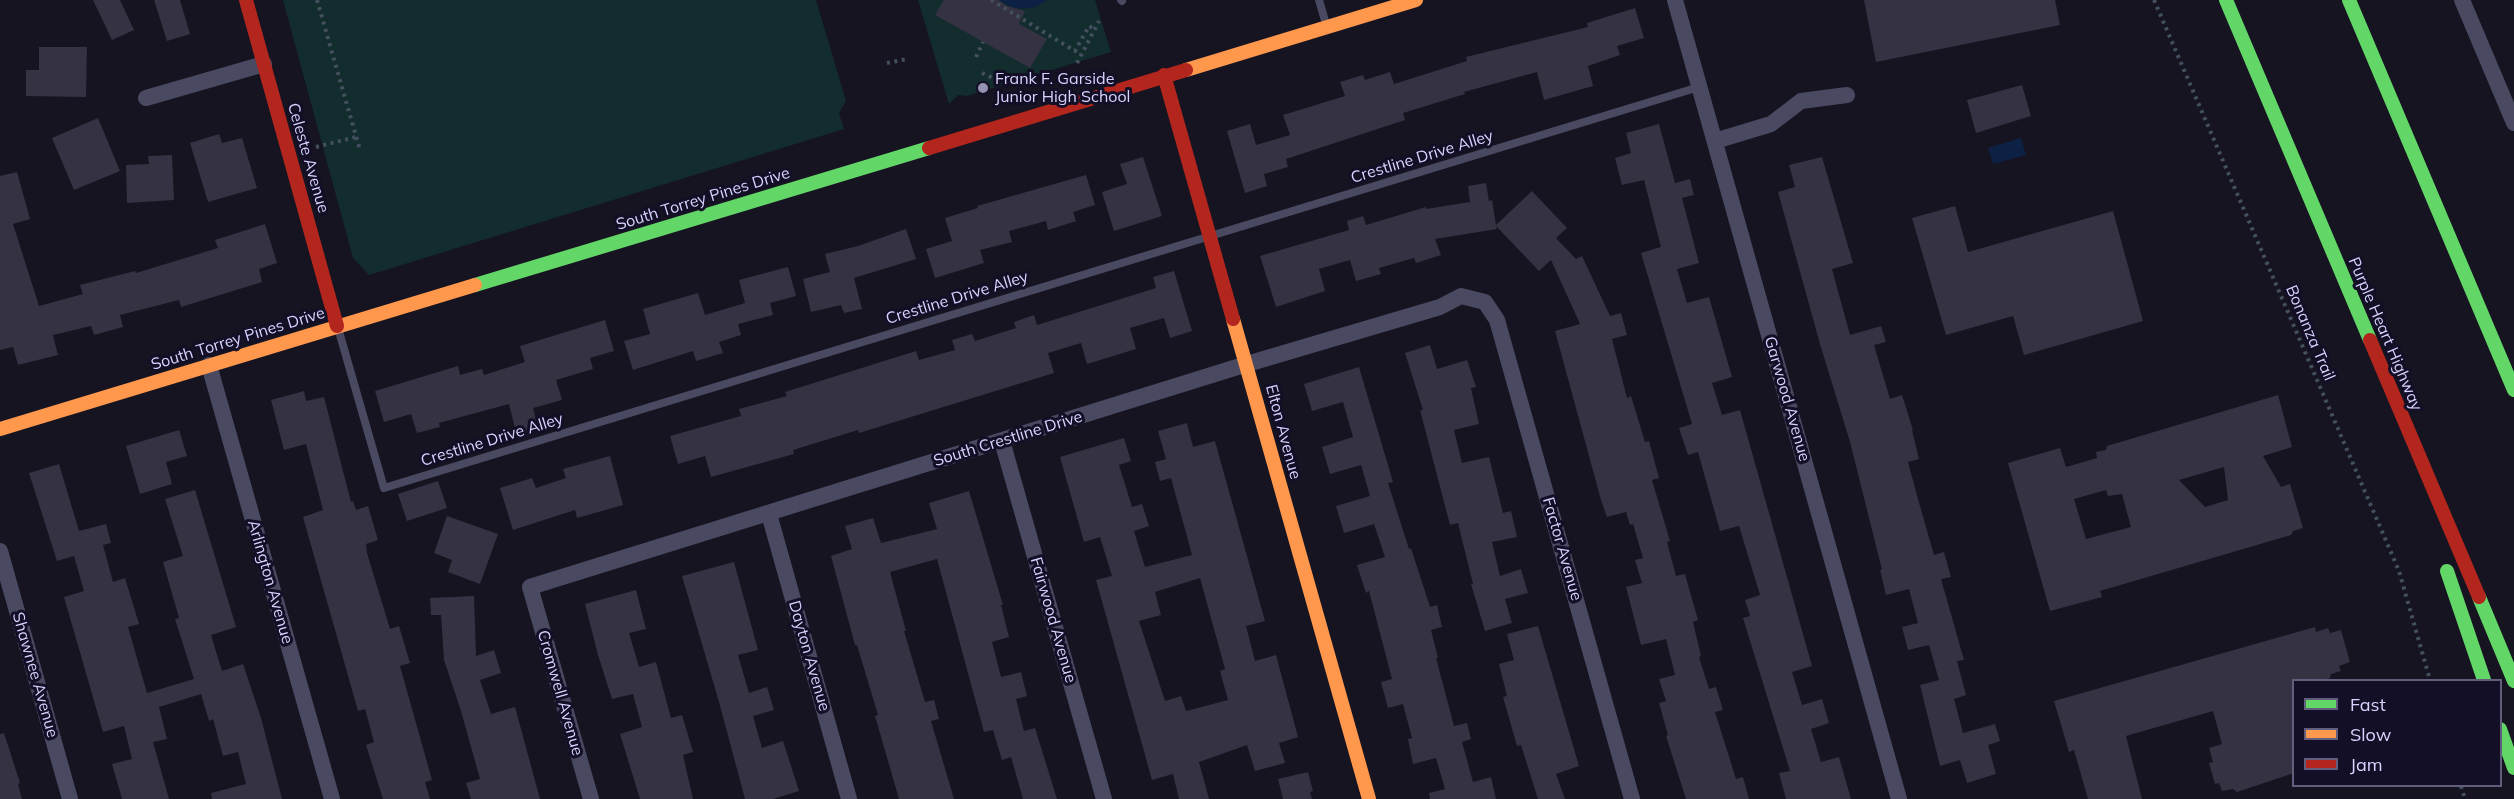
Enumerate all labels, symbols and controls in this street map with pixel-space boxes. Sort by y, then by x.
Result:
place label: Frank F. Garside Junior High School [995,69,1130,107]
marker: Frank F. Garside Junior High School [976,81,990,95]
street label: Celeste Avenue [283,101,333,215]
street label: Crestline Drive Alley [1348,126,1496,188]
street label: South Torrey Pines Drive [614,163,792,235]
street label: Purple Heart Highway [2344,254,2426,414]
street label: Crestline Drive Alley [883,267,1031,329]
street label: Bonanza Trail [2281,282,2339,384]
street label: South Torrey Pines Drive [149,303,327,375]
street label: Garwood Avenue [1760,334,1814,464]
street label: Elton Avenue [1261,383,1305,481]
street label: South Crestline Drive [931,407,1085,471]
street label: Crestline Drive Alley [418,409,566,471]
street label: Factor Avenue [1538,495,1586,603]
street label: Arlington Avenue [243,518,297,646]
street label: Fairwood Avenue [1026,555,1080,685]
street label: Dayton Avenue [784,599,834,713]
street label: Shawnee Avenue [8,610,62,740]
street label: Cromwell Avenue [533,628,587,758]
legend [2292,679,2502,787]
text: Fast [2350,693,2386,716]
text: Slow [2350,723,2391,746]
text: Jam [2350,753,2383,776]

